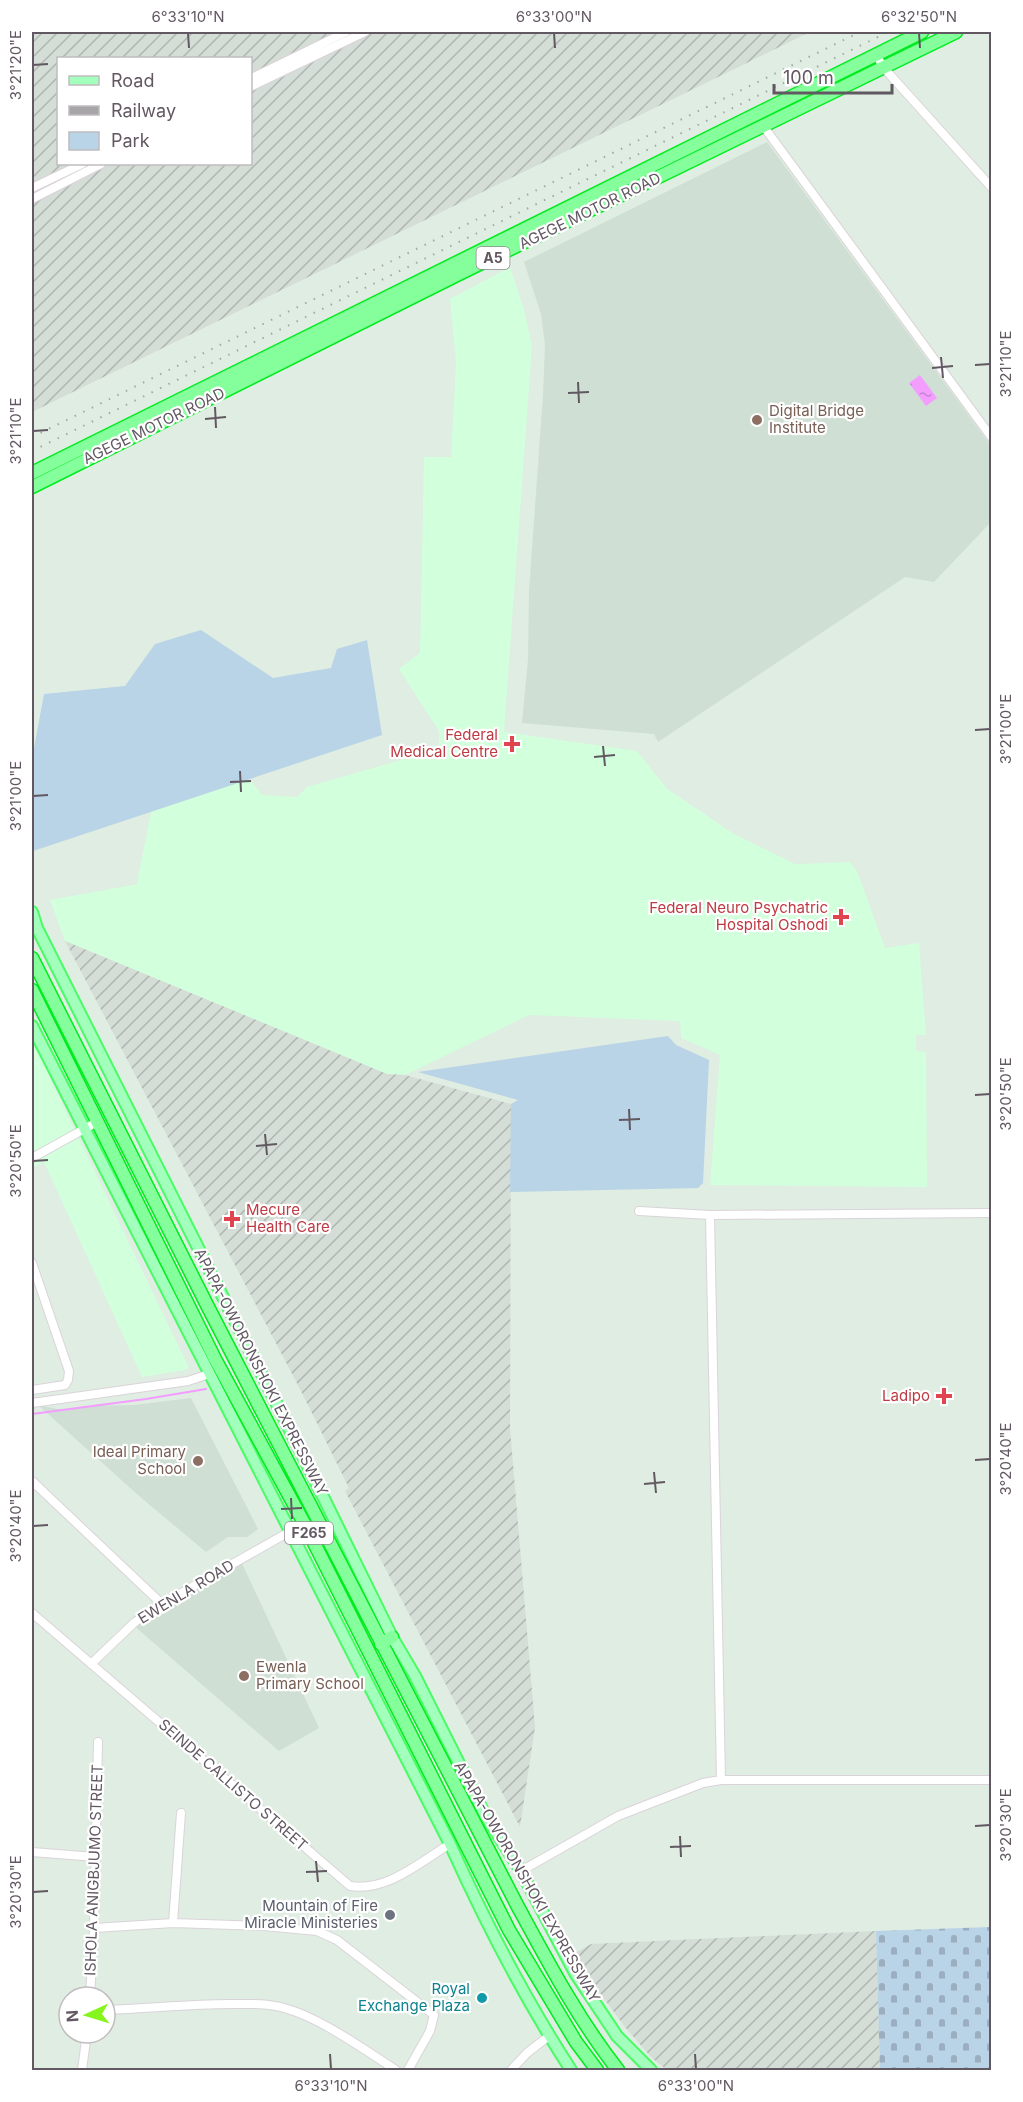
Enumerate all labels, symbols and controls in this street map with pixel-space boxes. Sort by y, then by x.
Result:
text: 6°33'10"N [151,7,225,26]
text: 6°33'00"N [516,7,592,26]
text: 6°32'50"N [881,7,957,26]
text: 3°21'20"E [6,30,25,100]
legend [57,57,252,165]
scale bar [774,57,892,95]
text: 100 m [783,67,834,88]
text: Road [111,70,154,91]
text: Railway [111,100,176,121]
text: Park [111,130,150,151]
street label: AGEGE MOTOR ROAD [516,168,664,253]
road number: A5 [476,247,510,269]
text: 3°21'10"E [996,330,1015,398]
street label: AGEGE MOTOR ROAD [80,383,228,468]
text: 3°21'10"E [6,397,25,465]
place label: Digital Bridge Institute [769,401,864,437]
marker: Digital Bridge Institute [750,413,764,427]
text: 3°21'00"E [996,694,1015,764]
place label: Federal Medical Centre [390,725,498,761]
marker: Federal Medical Centre [503,735,521,753]
text: 3°21'00"E [6,761,25,831]
place label: Federal Neuro Psychatric Hospital Oshodi [649,898,828,934]
marker: Federal Neuro Psychatric Hospital Oshodi [832,908,850,926]
text: 3°20'50"E [996,1057,1015,1131]
text: 3°20'50"E [6,1124,25,1198]
place label: Mecure Health Care [246,1200,330,1236]
marker: Mecure Health Care [223,1210,241,1228]
street label: APAPA-OWORONSHOKI EXPRESSWAY [191,1245,332,1499]
place label: Ladipo [882,1386,930,1405]
marker: Ladipo [935,1387,953,1405]
text: 3°20'40"E [996,1422,1015,1496]
place label: Ideal Primary School [93,1442,187,1478]
marker: Ideal Primary School [191,1454,205,1468]
text: 3°20'40"E [6,1489,25,1563]
road number: F265 [285,1522,333,1544]
street label: EWENLA ROAD [134,1555,237,1628]
place label: Ewenla Primary School [256,1657,364,1693]
marker: Ewenla Primary School [237,1669,251,1683]
street label: SEINDE CALLISTO STREET [155,1715,312,1855]
street label: APAPA-OWORONSHOKI EXPRESSWAY [450,1758,604,2006]
street label: ISHOLA ANIGBJUMO STREET [80,1764,107,1976]
text: 3°20'30"E [996,1788,1015,1862]
text: 3°20'30"E [6,1855,25,1929]
place label: Mountain of Fire Miracle Ministeries [244,1896,378,1932]
marker: Mountain of Fire Miracle Ministeries [383,1908,397,1922]
place label: Royal Exchange Plaza [358,1979,470,2015]
north arrow [57,1985,117,2045]
marker: Royal Exchange Plaza [475,1991,489,2005]
text: N [62,2009,82,2023]
text: 6°33'10"N [294,2076,368,2095]
text: 6°33'00"N [658,2076,734,2095]

